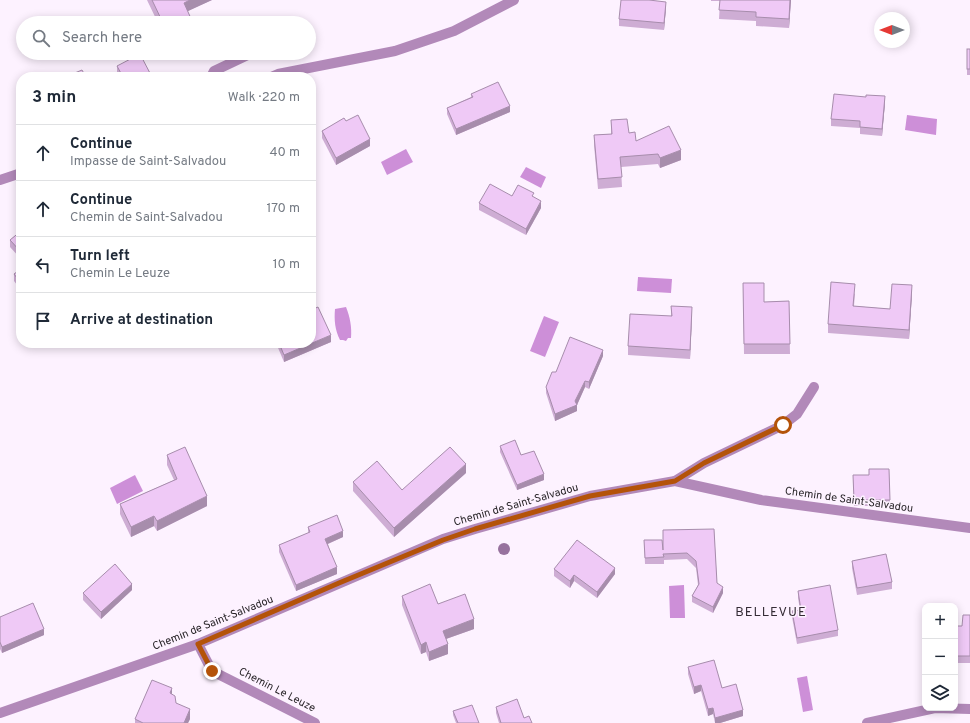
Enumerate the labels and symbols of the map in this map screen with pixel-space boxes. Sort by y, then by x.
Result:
north arrow [874,12,910,48]
route start [774,416,792,434]
street label: Chemin de Saint-Salvadou [452,480,580,530]
street label: Chemin de Saint-Salvadou [784,484,914,516]
street label: Chemin de Saint-Salvadou [150,592,276,654]
district label: BELLEVUE [735,605,807,621]
route end [203,662,221,680]
street label: Chemin Le Leuze [236,665,318,715]

